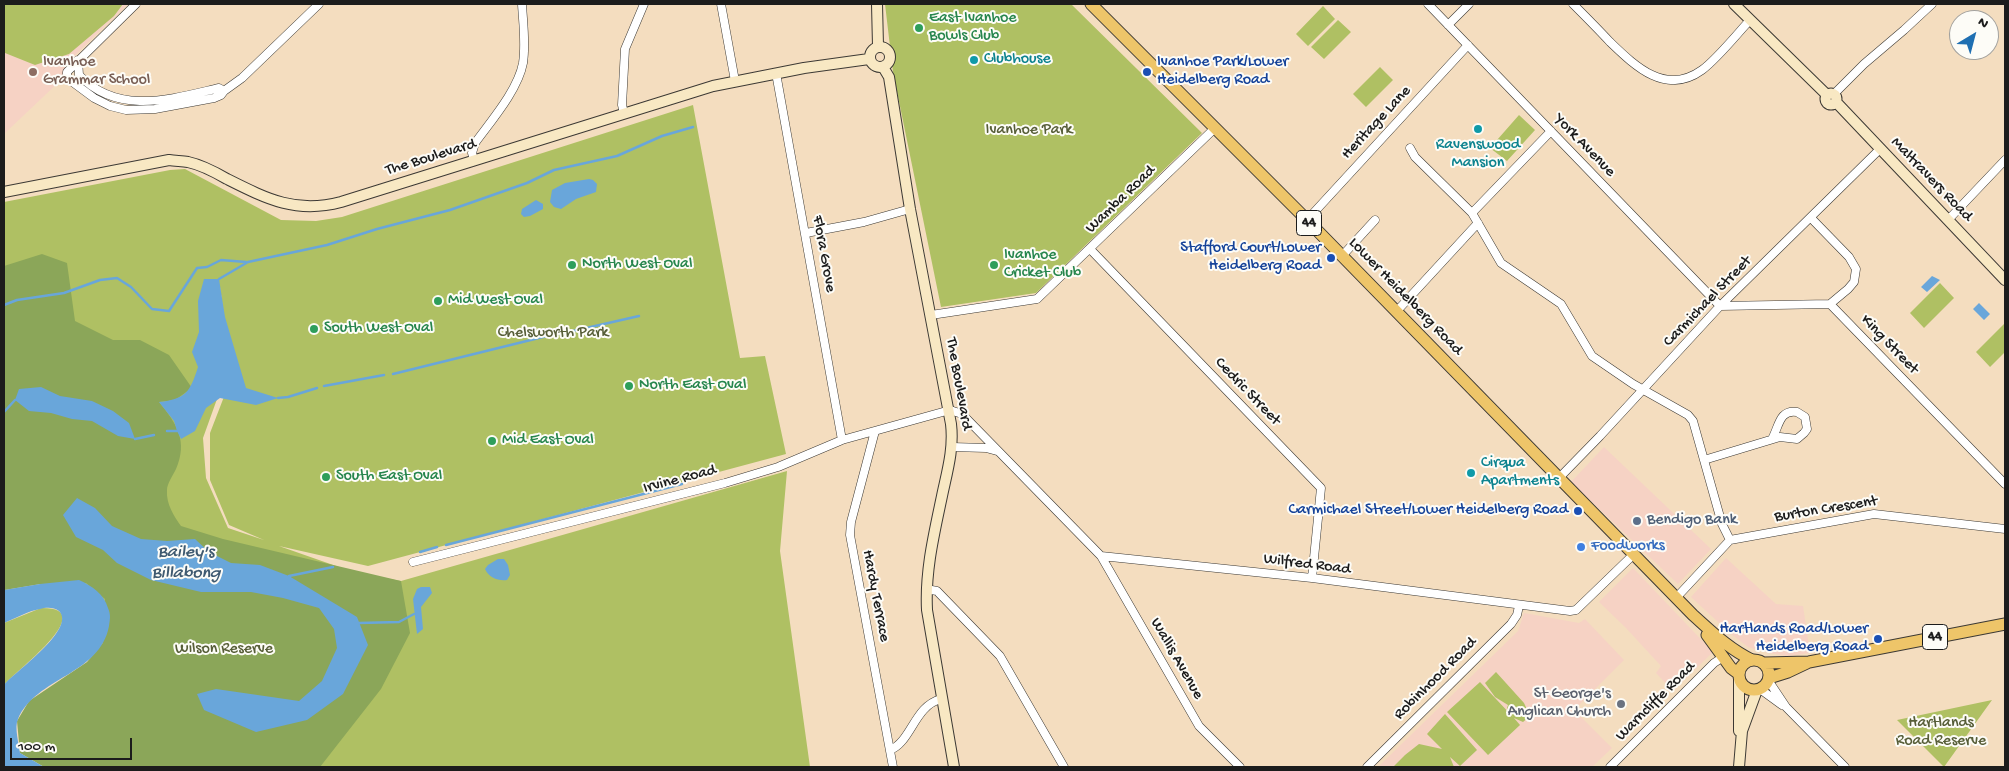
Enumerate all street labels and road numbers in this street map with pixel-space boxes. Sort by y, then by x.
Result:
street label: Heritage Lane [1338,82,1416,164]
street label: York Avenue [1549,110,1619,182]
street label: Maltravers Road [1886,134,1976,226]
street label: The Boulevard [383,135,479,181]
street label: Wamba Road [1082,162,1160,238]
road number: 44 [1296,210,1322,236]
street label: Flora Grove [807,214,839,294]
street label: Lower Heidelberg Road [1344,234,1466,360]
street label: Carmichael Street [1660,252,1756,352]
street label: King Street [1856,311,1922,379]
street label: The Boulevard [940,336,976,432]
street label: Cedric Street [1210,354,1284,430]
street label: Irvine Road [641,461,719,499]
street label: Burton Crescent [1773,492,1879,528]
street label: Hardy Terrace [857,549,893,643]
street label: Wilfred Road [1262,550,1352,580]
street label: Wallis Avenue [1145,615,1207,703]
road number: 44 [1922,624,1948,650]
street label: Robinhood Road [1390,633,1482,725]
street label: Warncliffe Road [1612,658,1700,746]

